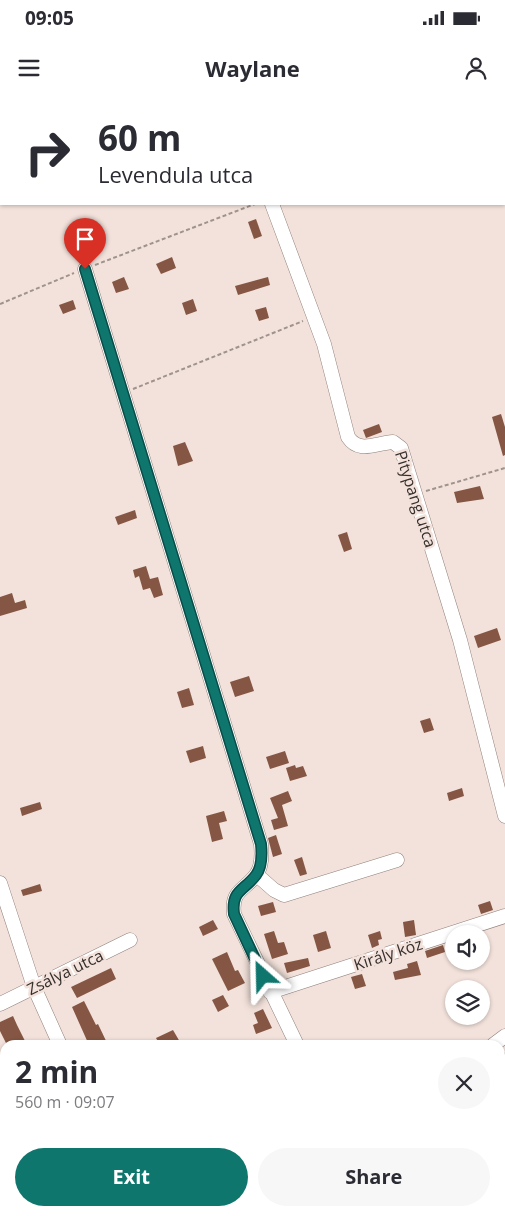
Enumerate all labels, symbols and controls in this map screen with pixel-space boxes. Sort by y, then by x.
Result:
text: 09:05 [25,5,74,31]
text: Waylane [205,53,300,83]
icon: menu [15,54,43,82]
icon: person [462,54,490,82]
text: 60 m [98,114,181,161]
icon: right [15,120,80,185]
text: Levendula utca [98,159,253,189]
pin [64,218,106,269]
icon: arrive [71,225,99,253]
street label: Pitypang utca [390,448,442,550]
map controls [445,925,490,1025]
button: sound [445,925,490,970]
street label: Király köz [351,933,425,975]
street label: Zsálya utca [23,944,107,1000]
position arrow [236,949,288,1001]
button: layers [445,980,490,1025]
text: 2 min [15,1051,98,1092]
button: close [438,1057,490,1109]
text: 560 m · 09:07 [15,1091,115,1113]
button: Exit [15,1148,248,1206]
button: Share [258,1148,490,1206]

